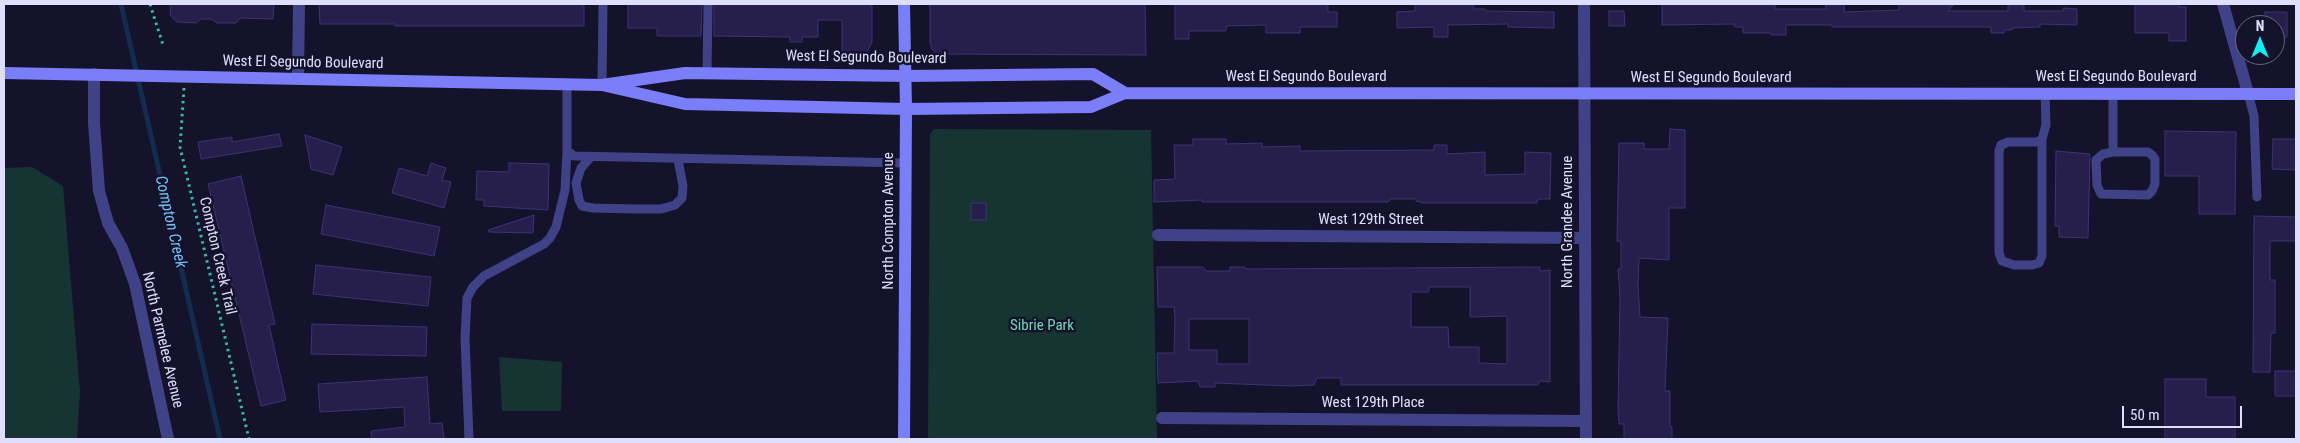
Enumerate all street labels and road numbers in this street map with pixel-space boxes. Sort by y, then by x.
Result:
street label: West El Segundo Boulevard [785,48,947,68]
street label: West El Segundo Boulevard [222,53,384,73]
street label: West El Segundo Boulevard [1225,68,1387,86]
street label: West El Segundo Boulevard [2035,68,2197,86]
street label: West El Segundo Boulevard [1630,69,1792,87]
street label: North Compton Avenue [880,152,898,290]
street label: North Grandee Avenue [1559,156,1577,288]
street label: Compton Creek Trail [195,195,239,317]
street label: West 129th Street [1318,211,1424,229]
street label: North Parmelee Avenue [138,270,186,410]
street label: West 129th Place [1321,394,1425,412]

